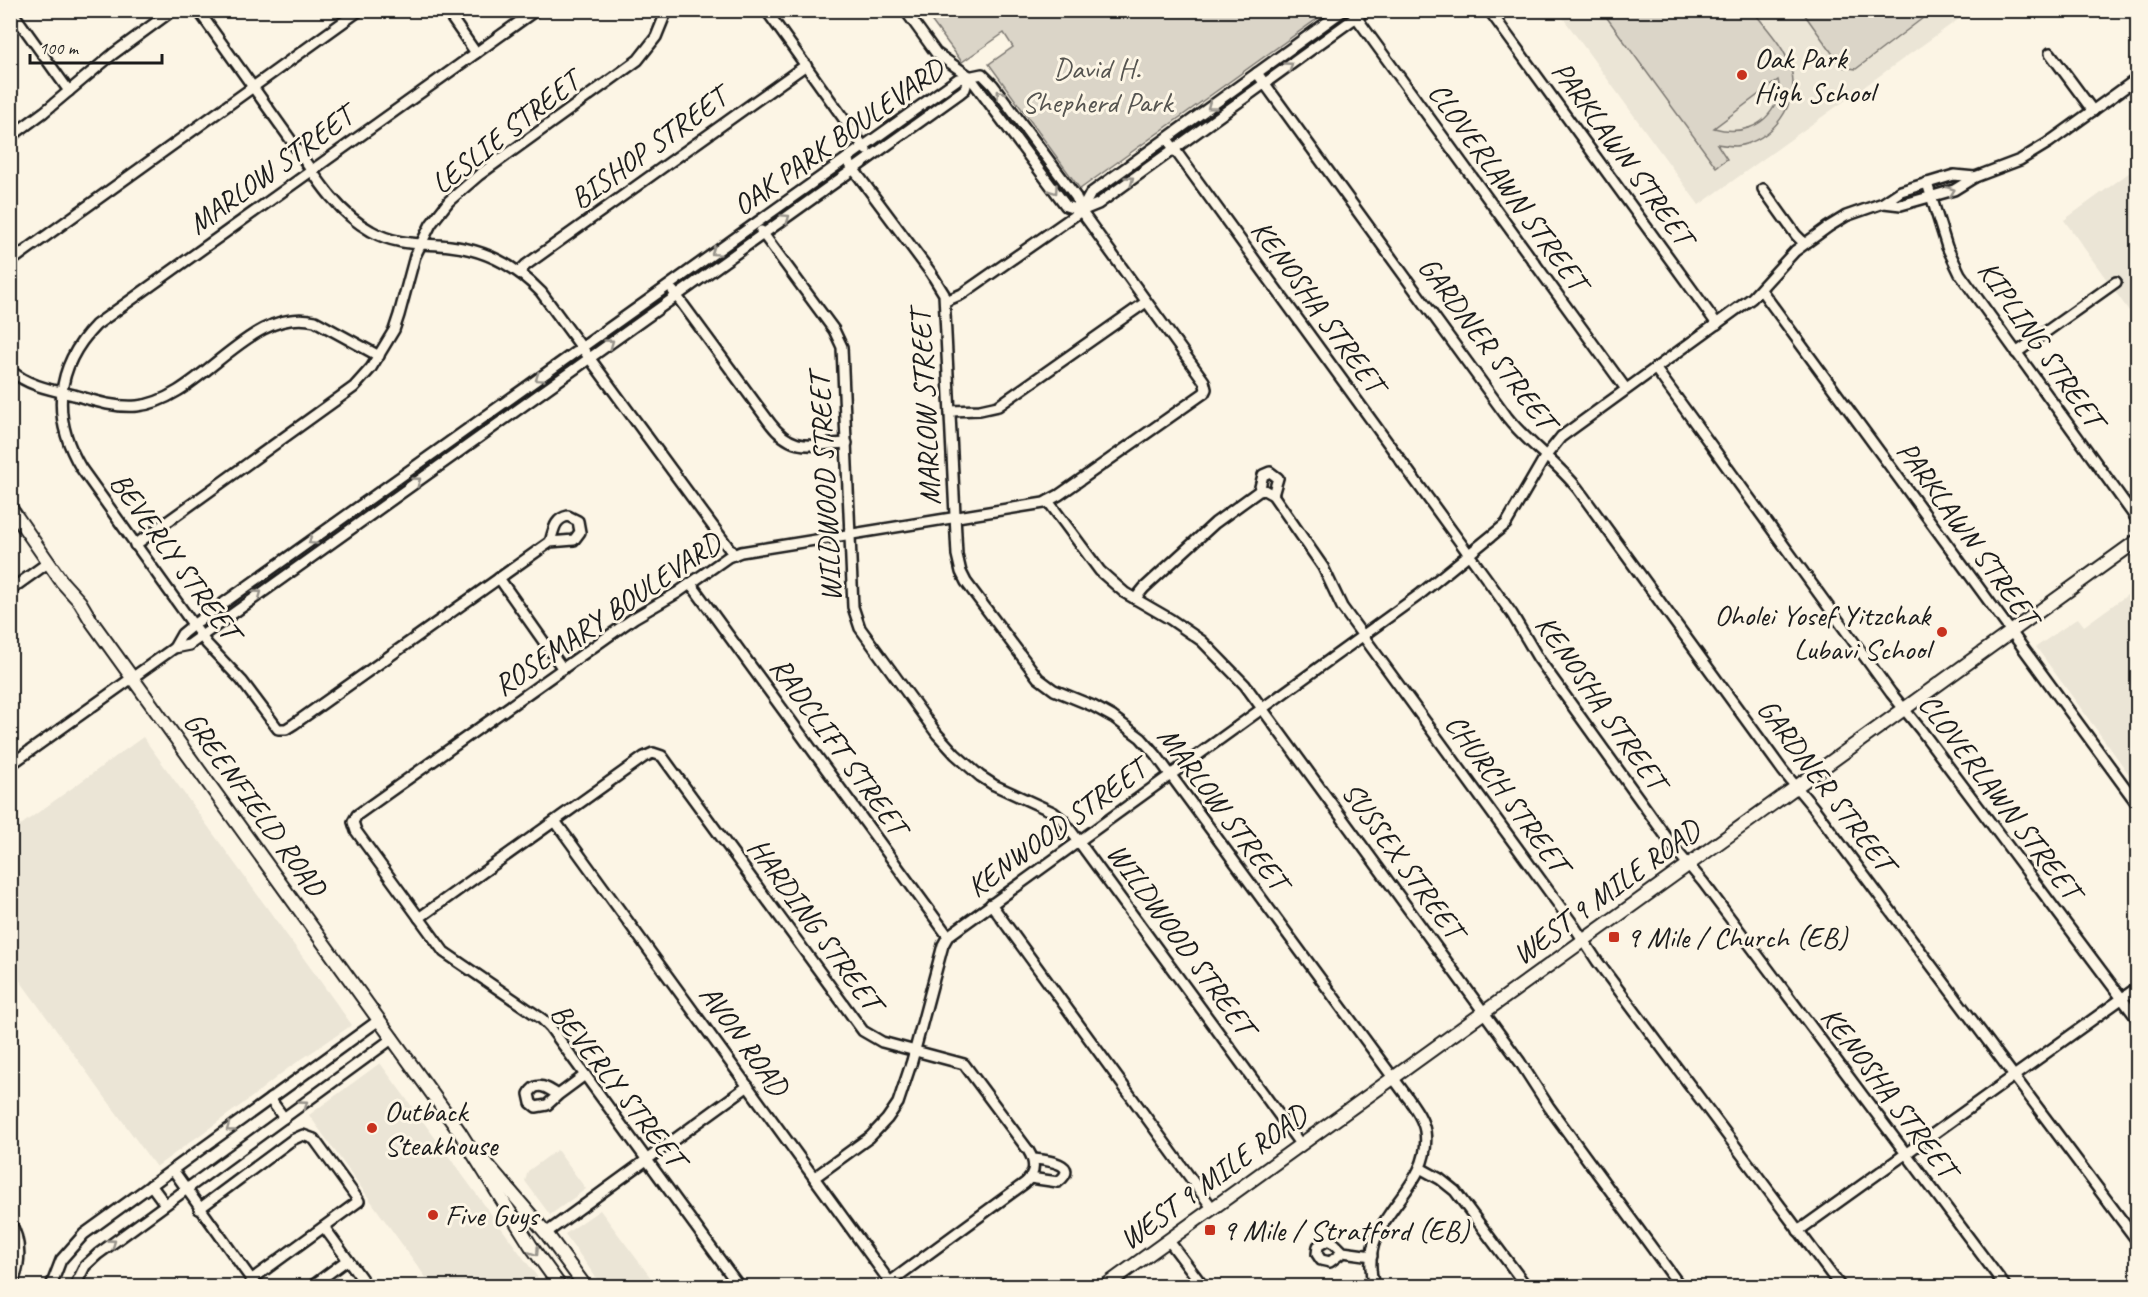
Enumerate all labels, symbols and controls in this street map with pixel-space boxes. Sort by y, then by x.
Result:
scale bar [30,27,162,65]
text: 100 m [39,37,80,59]
place label: Oak Park High School [1754,39,1879,111]
street label: OAK PARK BOULEVARD [725,49,953,224]
park label: David H. Shepherd Park [1022,49,1174,121]
street label: PARKLAWN STREET [1543,53,1706,258]
street label: LESLIE STREET [423,58,592,202]
one-way arrow [1282,62,1293,73]
marker: Oak Park High School [1735,68,1749,82]
street label: BISHOP STREET [562,74,739,217]
street label: CLOVERLAWN STREET [1420,75,1600,303]
one-way arrow [997,90,1008,101]
street label: MARLOW STREET [180,93,366,243]
one-way arrow [1207,99,1218,110]
one-way arrow [1124,177,1135,188]
one-way arrow [1047,184,1058,195]
one-way arrow [1945,185,1956,198]
street label: KENOSHA STREET [1243,212,1398,406]
one-way arrow [779,214,790,225]
one-way arrow [711,245,722,256]
street label: GARDNER STREET [1410,249,1569,443]
street label: KIPLING STREET [1969,253,2117,441]
street label: MARLOW STREET [901,303,949,506]
one-way arrow [603,339,614,350]
street label: WILDWOOD STREET [800,366,850,603]
one-way arrow [535,371,546,382]
street label: PARKLAWN STREET [1888,433,2051,638]
street label: BEVERLY STREET [102,465,253,653]
one-way arrow [410,477,421,488]
street label: ROSEMARY BOULEVARD [486,522,730,704]
one-way arrow [308,533,319,544]
one-way arrow [252,590,263,601]
place label: Oholei Yosef Yitzchak Lubavi School [1714,596,1935,668]
street label: KENOSHA STREET [1527,608,1679,802]
marker: Oholei Yosef Yitzchak Lubavi School [1935,625,1949,639]
street label: RADCLIFT STREET [762,649,920,848]
street label: CLOVERLAWN STREET [1910,686,2094,912]
street label: GARDNER STREET [1749,691,1908,885]
street label: GREENFIELD ROAD [175,704,336,906]
street label: CHURCH STREET [1437,706,1581,886]
street label: MARLOW STREET [1149,719,1301,903]
street label: KENWOOD STREET [959,746,1159,906]
street label: SUSSEX STREET [1334,774,1477,951]
street label: WEST 9 MILE ROAD [1505,810,1709,973]
street label: HARDING STREET [740,830,895,1024]
street label: WILDWOOD STREET [1099,836,1268,1048]
place label: 9 Mile / Church (EB) [1626,918,1849,956]
marker: 9 Mile / Church (EB) [1607,930,1621,944]
street label: AVON ROAD [691,977,799,1105]
street label: BEVERLY STREET [542,995,698,1180]
street label: KENOSHA STREET [1812,999,1970,1191]
place label: Outback Steakhouse [384,1092,499,1164]
street label: WEST 9 MILE ROAD [1112,1095,1316,1258]
one-way arrow [297,1100,308,1111]
one-way arrow [225,1121,236,1132]
marker: Outback Steakhouse [365,1121,379,1135]
place label: Five Guys [445,1196,541,1234]
marker: Five Guys [426,1208,440,1222]
place label: 9 Mile / Stratford (EB) [1222,1211,1471,1249]
marker: 9 Mile / Stratford (EB) [1203,1223,1217,1237]
one-way arrow [105,1239,116,1250]
one-way arrow [528,1245,539,1256]

